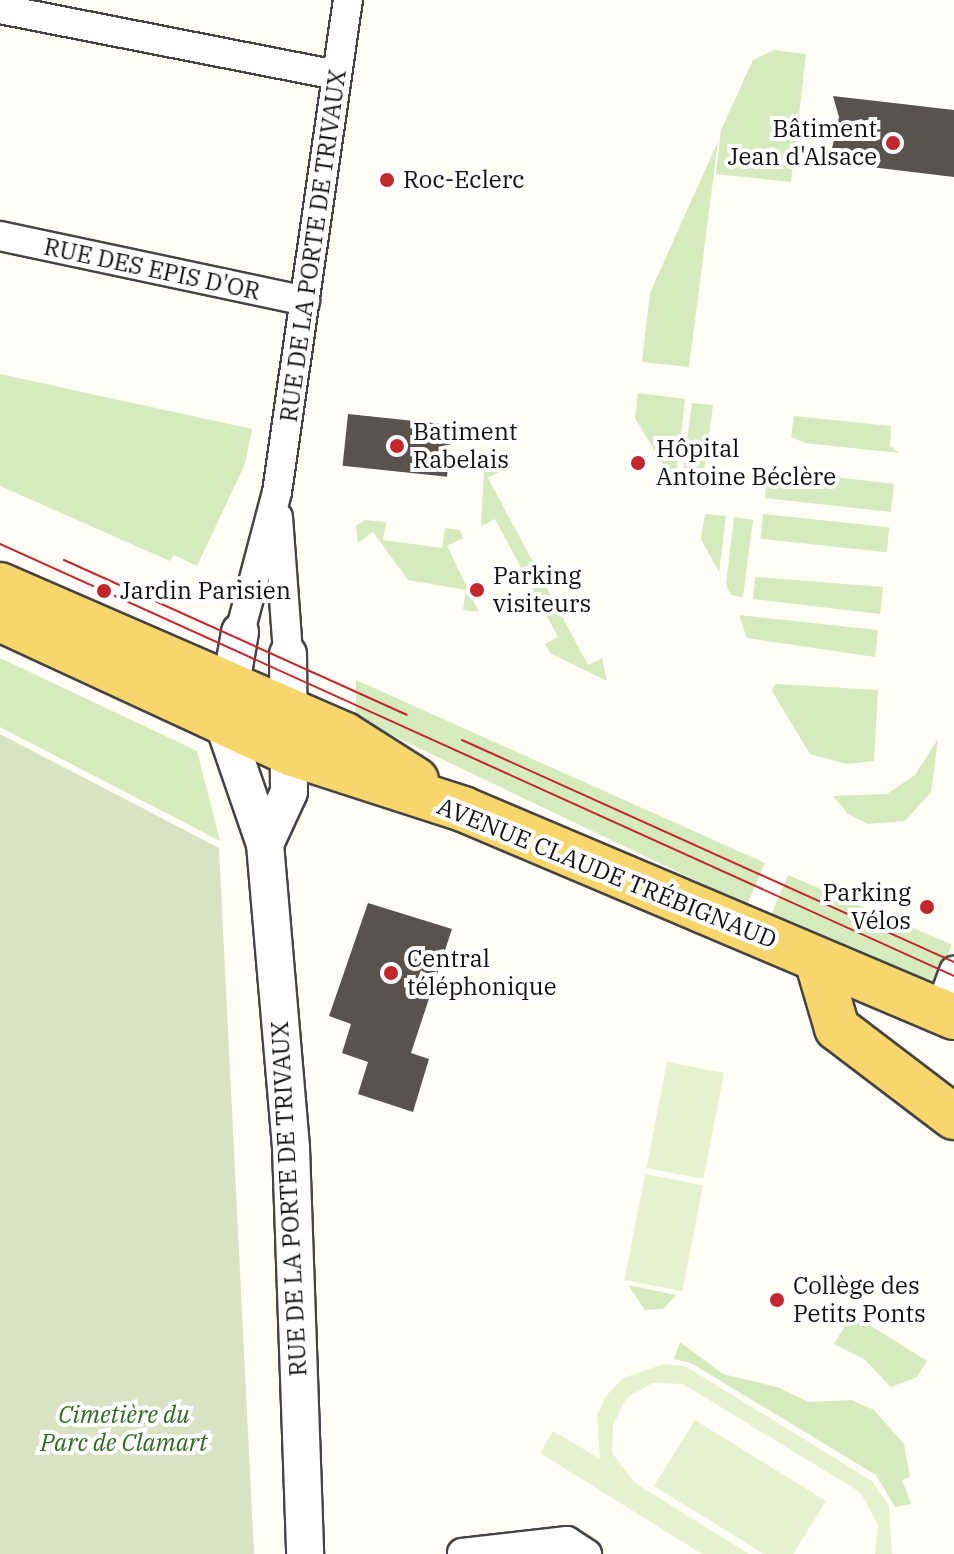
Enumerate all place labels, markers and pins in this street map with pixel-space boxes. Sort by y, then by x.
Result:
place label: Bâtiment Jean d'Alsace [728,115,877,171]
marker: Bâtiment Jean d'Alsace [884,134,902,152]
place label: Roc-Eclerc [403,166,525,194]
marker: Roc-Eclerc [378,171,396,189]
place label: Batiment Rabelais [413,418,518,474]
place label: Hôpital Antoine Béclère [656,435,836,491]
marker: Batiment Rabelais [388,437,406,455]
marker: Hôpital Antoine Béclère [627,452,649,474]
place label: Parking visiteurs [493,562,591,618]
place label: Jardin Parisien [120,577,291,605]
marker: Parking visiteurs [468,581,486,599]
marker: Jardin Parisien [95,582,113,600]
place label: Parking Vélos [823,879,911,935]
marker: Parking Vélos [918,898,936,916]
place label: Central téléphonique [407,945,557,1001]
marker: Central téléphonique [382,964,400,982]
place label: Collège des Petits Ponts [793,1272,926,1328]
marker: Collège des Petits Ponts [768,1291,786,1309]

